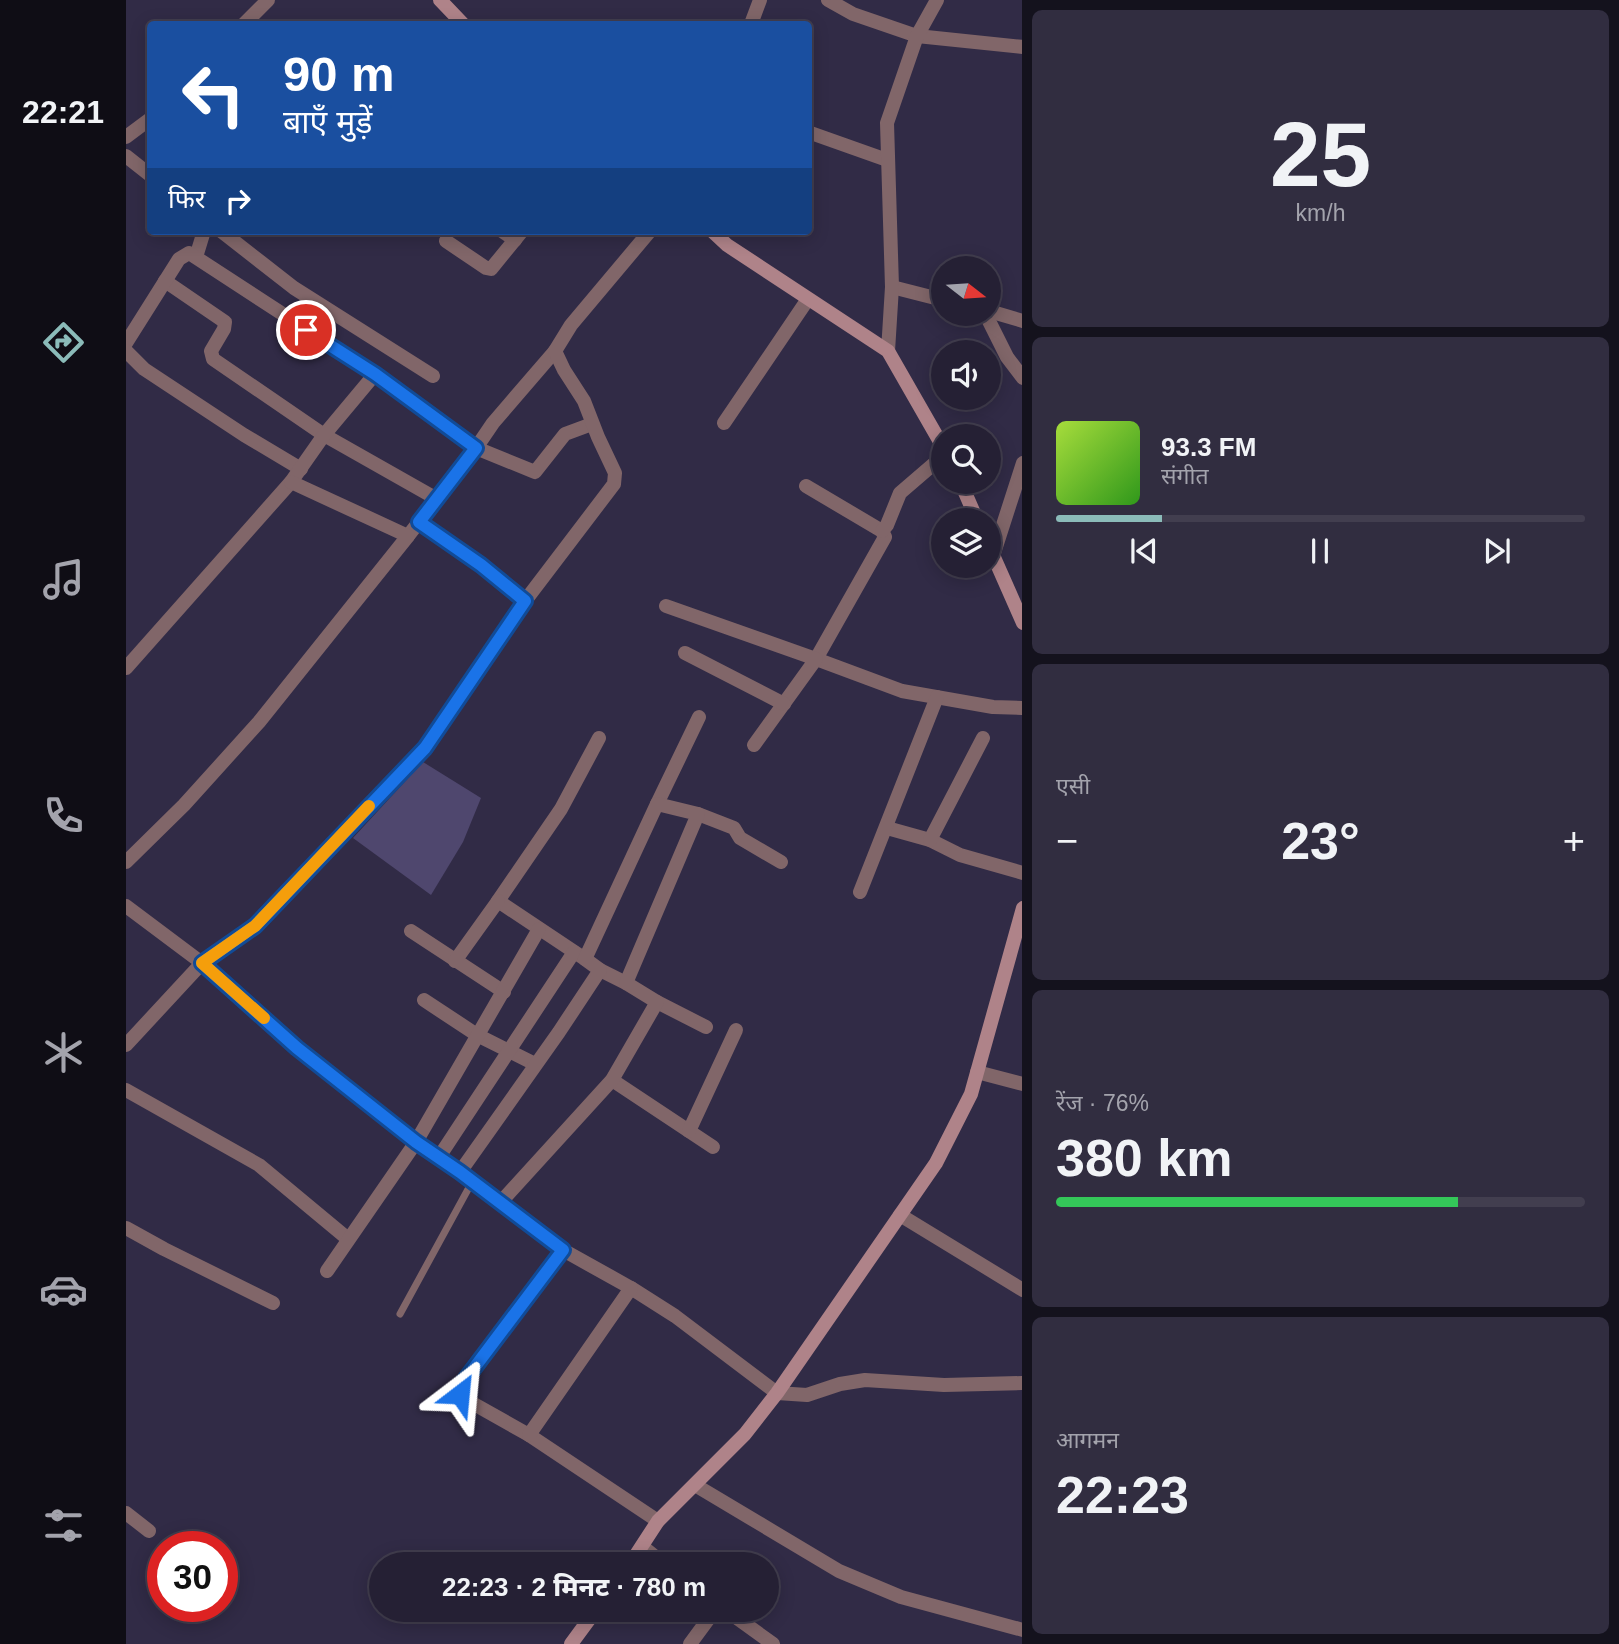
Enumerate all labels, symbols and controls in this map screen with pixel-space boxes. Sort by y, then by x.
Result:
text: 90 m [283,47,395,101]
icon: left [168,49,259,140]
text: 22:21 [22,94,104,130]
text: बाएँ मुड़ें [283,104,372,140]
text: 25 [1270,104,1371,205]
icon: right [219,182,257,220]
text: फिर [168,184,205,214]
text: km/h [1296,200,1345,226]
north arrow [931,256,1001,326]
map controls [931,256,1001,578]
pin [276,300,336,360]
icon: arrive [287,311,325,349]
icon: directions [39,318,88,367]
button: sound [931,340,1001,410]
button: search [931,424,1001,494]
text: 93.3 FM [1161,432,1256,462]
text: संगीत [1161,463,1209,489]
button: layers [931,508,1001,578]
icon: previous [1125,532,1163,570]
icon: pause [1301,532,1339,570]
icon: next [1478,532,1516,570]
icon: music [39,555,88,604]
text: एसी [1056,773,1090,799]
icon: phone [39,791,88,840]
text: 23° [1281,812,1360,870]
text: − [1056,820,1078,862]
text: + [1563,820,1585,862]
icon: climate [39,1028,88,1077]
text: रेंज · 76% [1056,1090,1149,1116]
text: 380 km [1056,1129,1232,1187]
icon: car [39,1265,88,1314]
position arrow [423,1357,497,1431]
text: आगमन [1056,1427,1119,1453]
text: 22:23 [1056,1466,1189,1524]
icon: filters [39,1501,88,1550]
speed limit sign: 30 [147,1531,238,1622]
text: 22:23 · 2 मिनट · 780 m [442,1572,706,1602]

